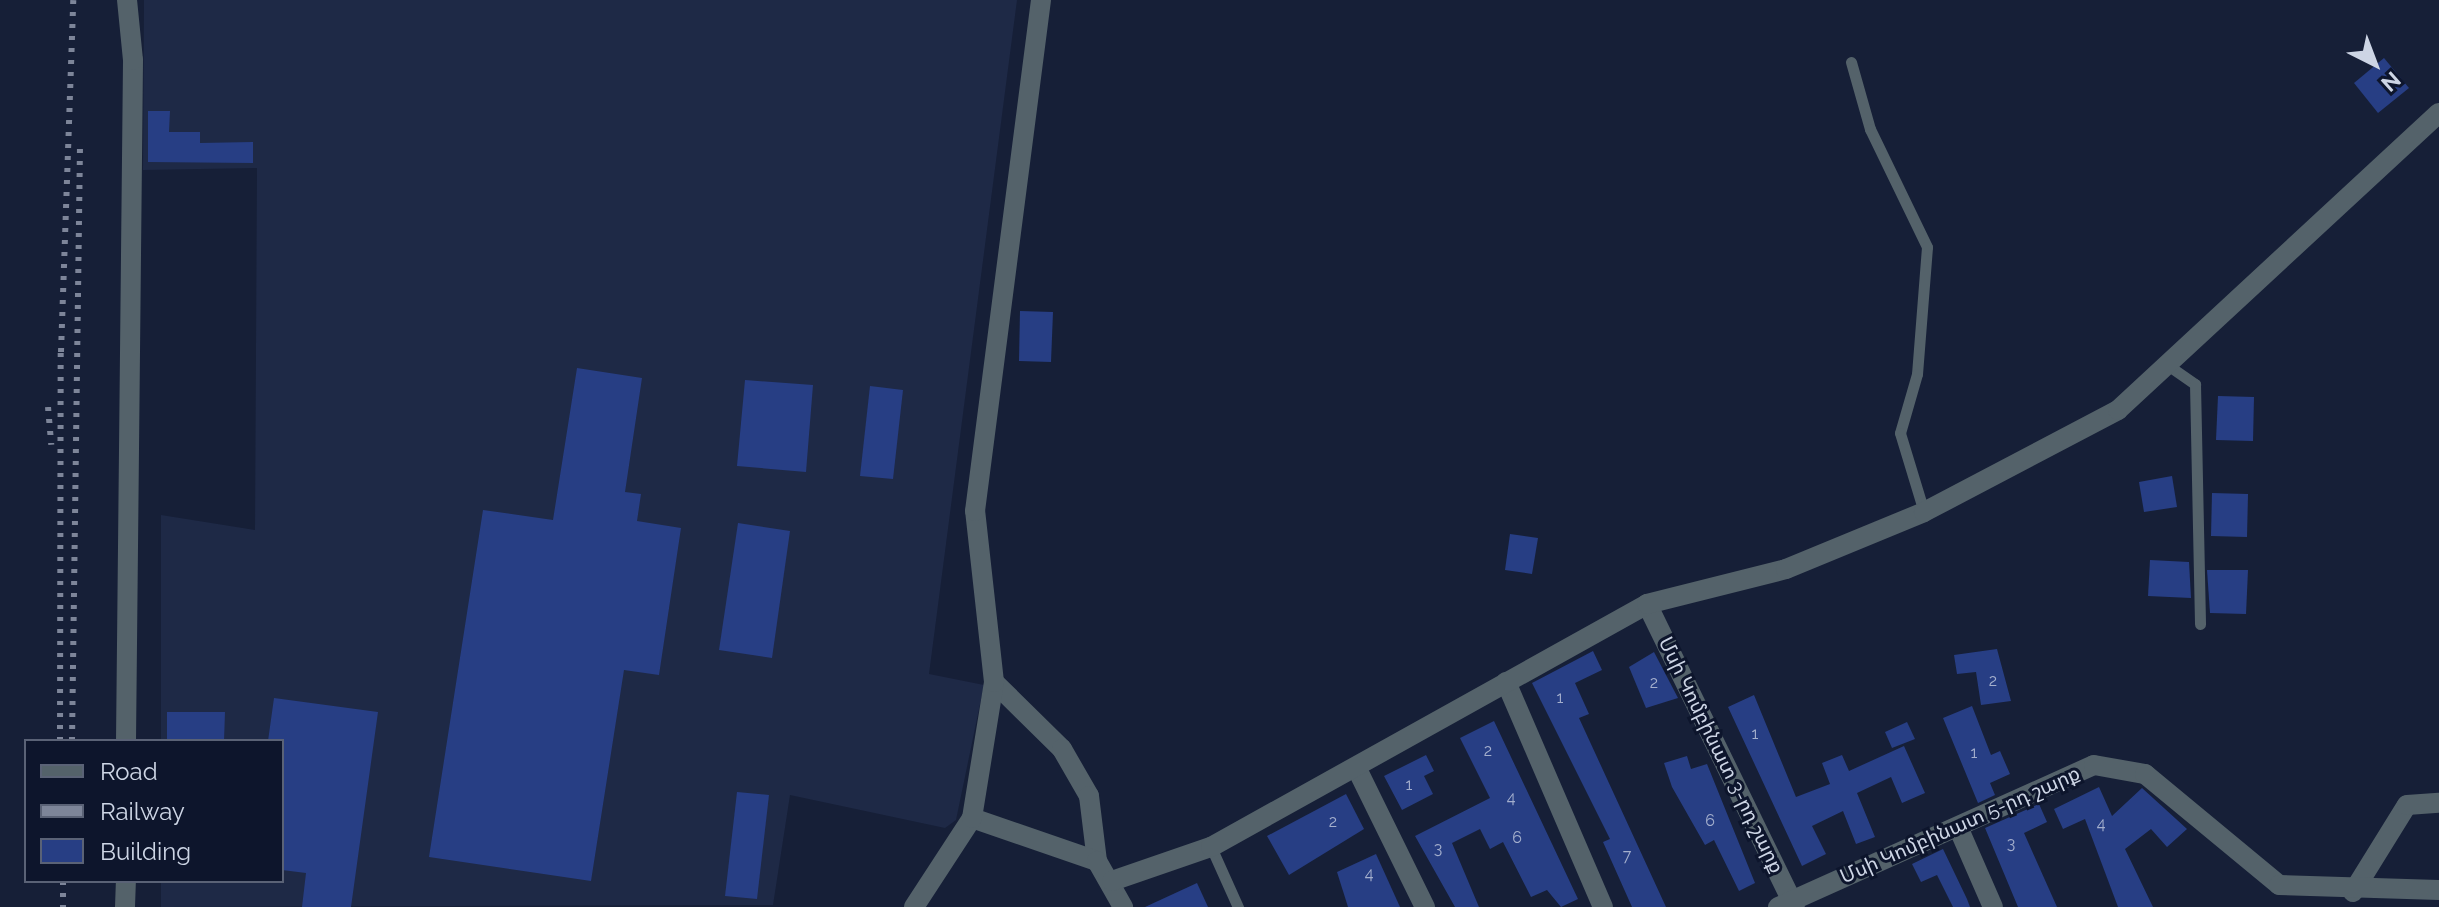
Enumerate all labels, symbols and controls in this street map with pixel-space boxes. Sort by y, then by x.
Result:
north arrow [2335,24,2415,104]
text: N [2376,67,2406,97]
street label: Մսի Կոմբինատ 3-րդ շարք [1653,633,1789,877]
house number: 2 [1989,671,1997,691]
house number: 2 [1650,673,1658,693]
house number: 1 [1557,688,1563,708]
house number: 1 [1752,724,1758,744]
legend [24,739,284,883]
house number: 2 [1484,741,1492,761]
house number: 1 [1971,743,1977,763]
text: Road [100,757,158,786]
street label: Մսի Կոմբինատ 5-րդ շարք [1836,761,2084,889]
house number: 1 [1406,775,1412,795]
house number: 4 [1507,788,1515,808]
text: Railway [100,797,185,826]
house number: 6 [1705,811,1715,831]
house number: 2 [1329,812,1337,832]
house number: 4 [2097,814,2105,834]
house number: 6 [1512,828,1522,848]
house number: 3 [2007,834,2015,854]
text: Building [100,837,191,866]
house number: 3 [1434,839,1442,859]
house number: 7 [1623,846,1631,866]
house number: 4 [1365,864,1373,884]

